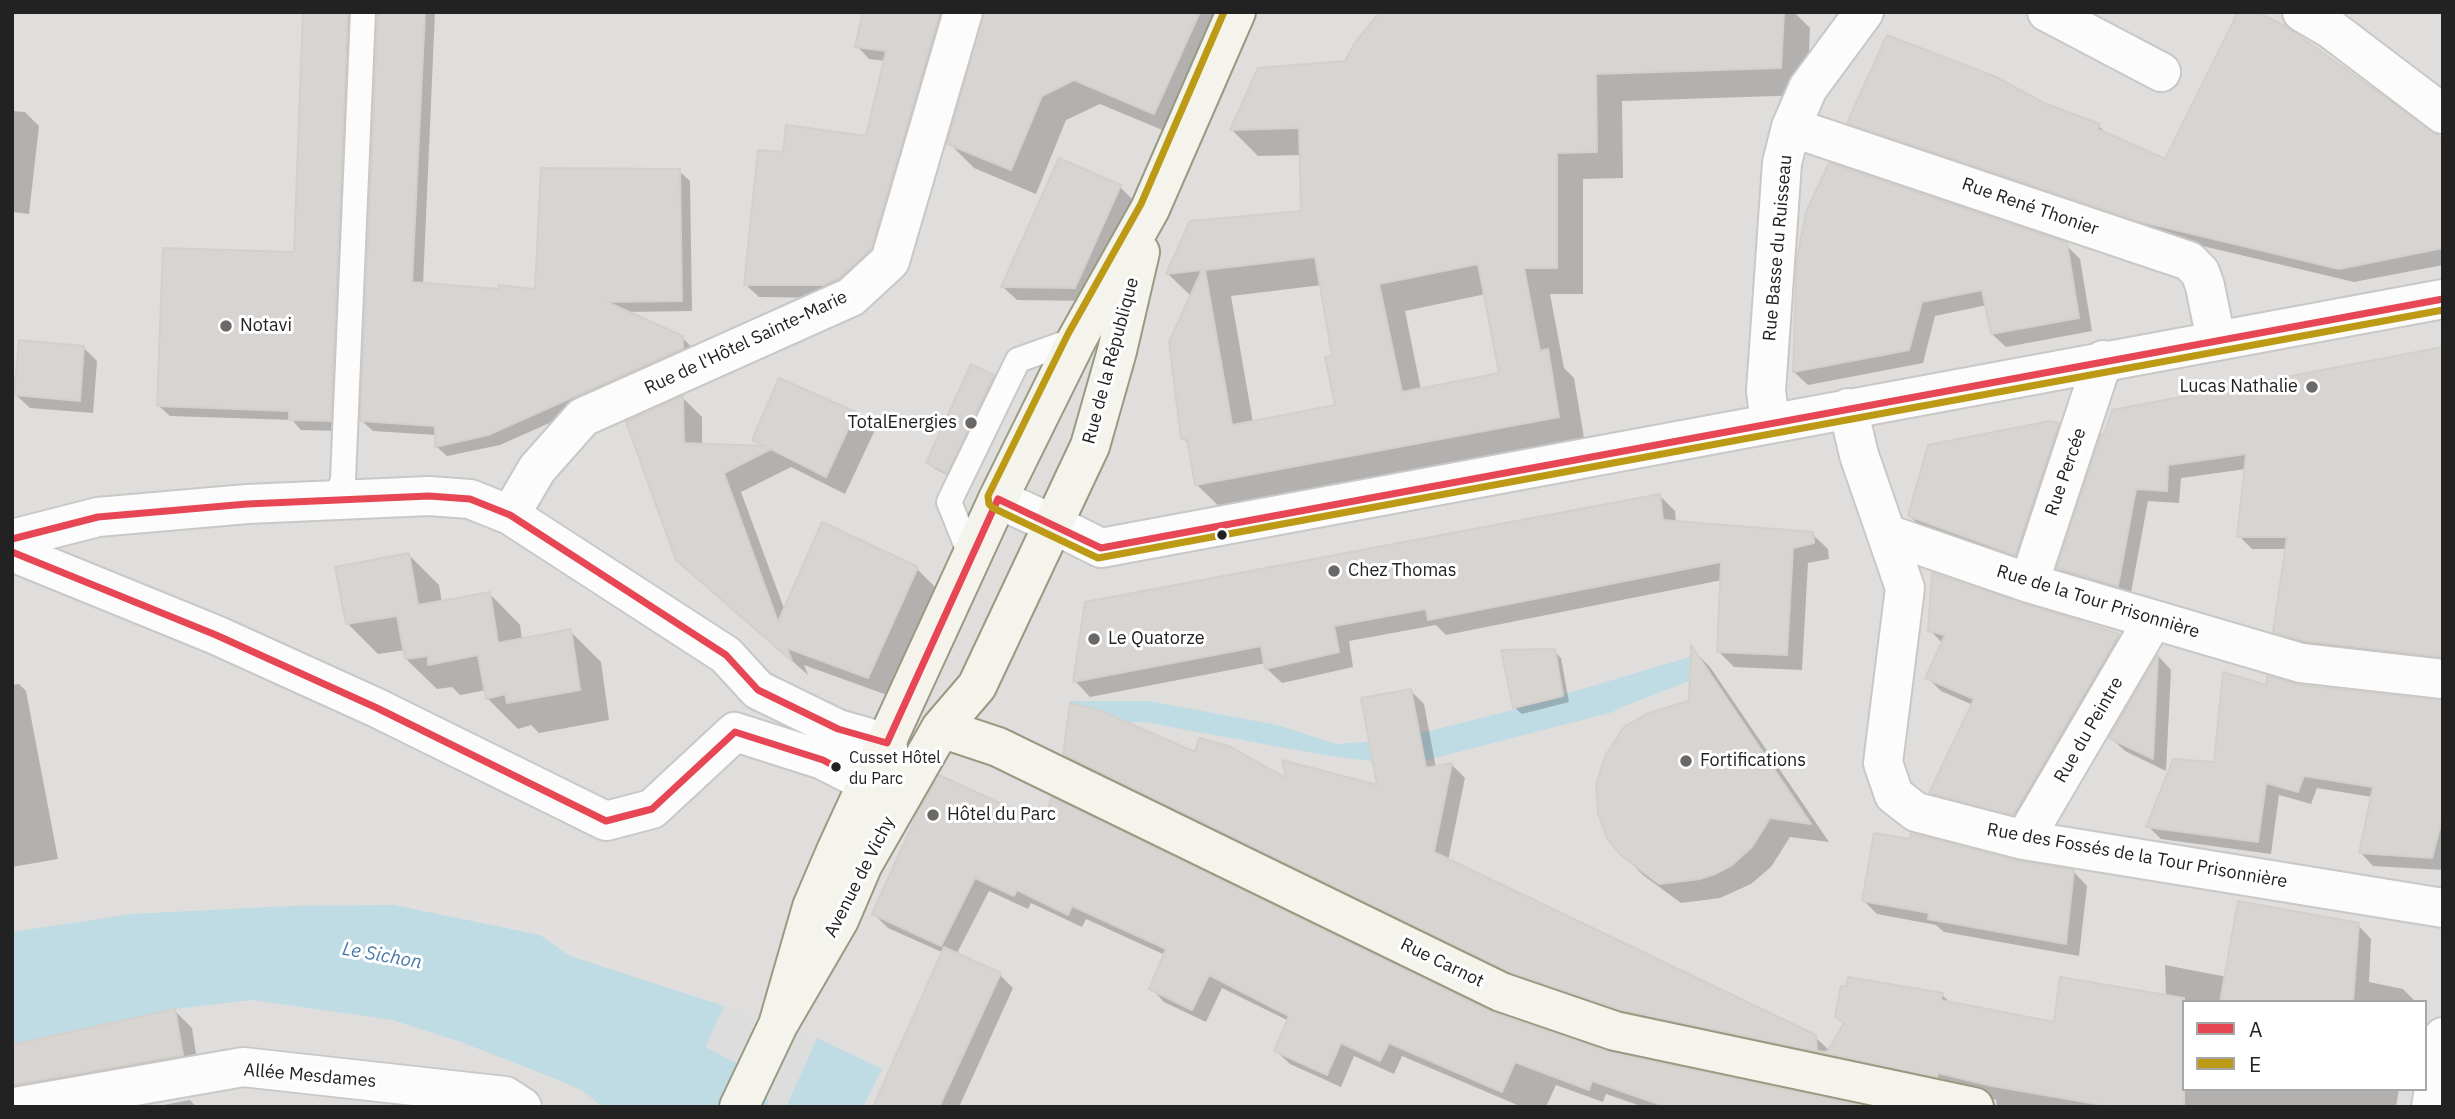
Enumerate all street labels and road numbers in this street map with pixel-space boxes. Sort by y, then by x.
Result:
street label: Rue Basse du Ruisseau [1759,154,1797,342]
street label: Rue René Thonier [1959,173,2101,241]
street label: Rue de la République [1078,275,1144,447]
street label: Rue de l'Hôtel Sainte-Marie [641,286,851,400]
street label: Rue Percée [2041,425,2091,519]
street label: Rue de la Tour Prisonnière [1994,561,2202,643]
street label: Rue du Peintre [2050,673,2128,787]
street label: Avenue de Vichy [820,813,900,941]
street label: Rue des Fossés de la Tour Prisonnière [1985,819,2289,893]
street label: Rue Carnot [1397,934,1487,992]
street label: Allée Mesdames [243,1059,377,1093]

